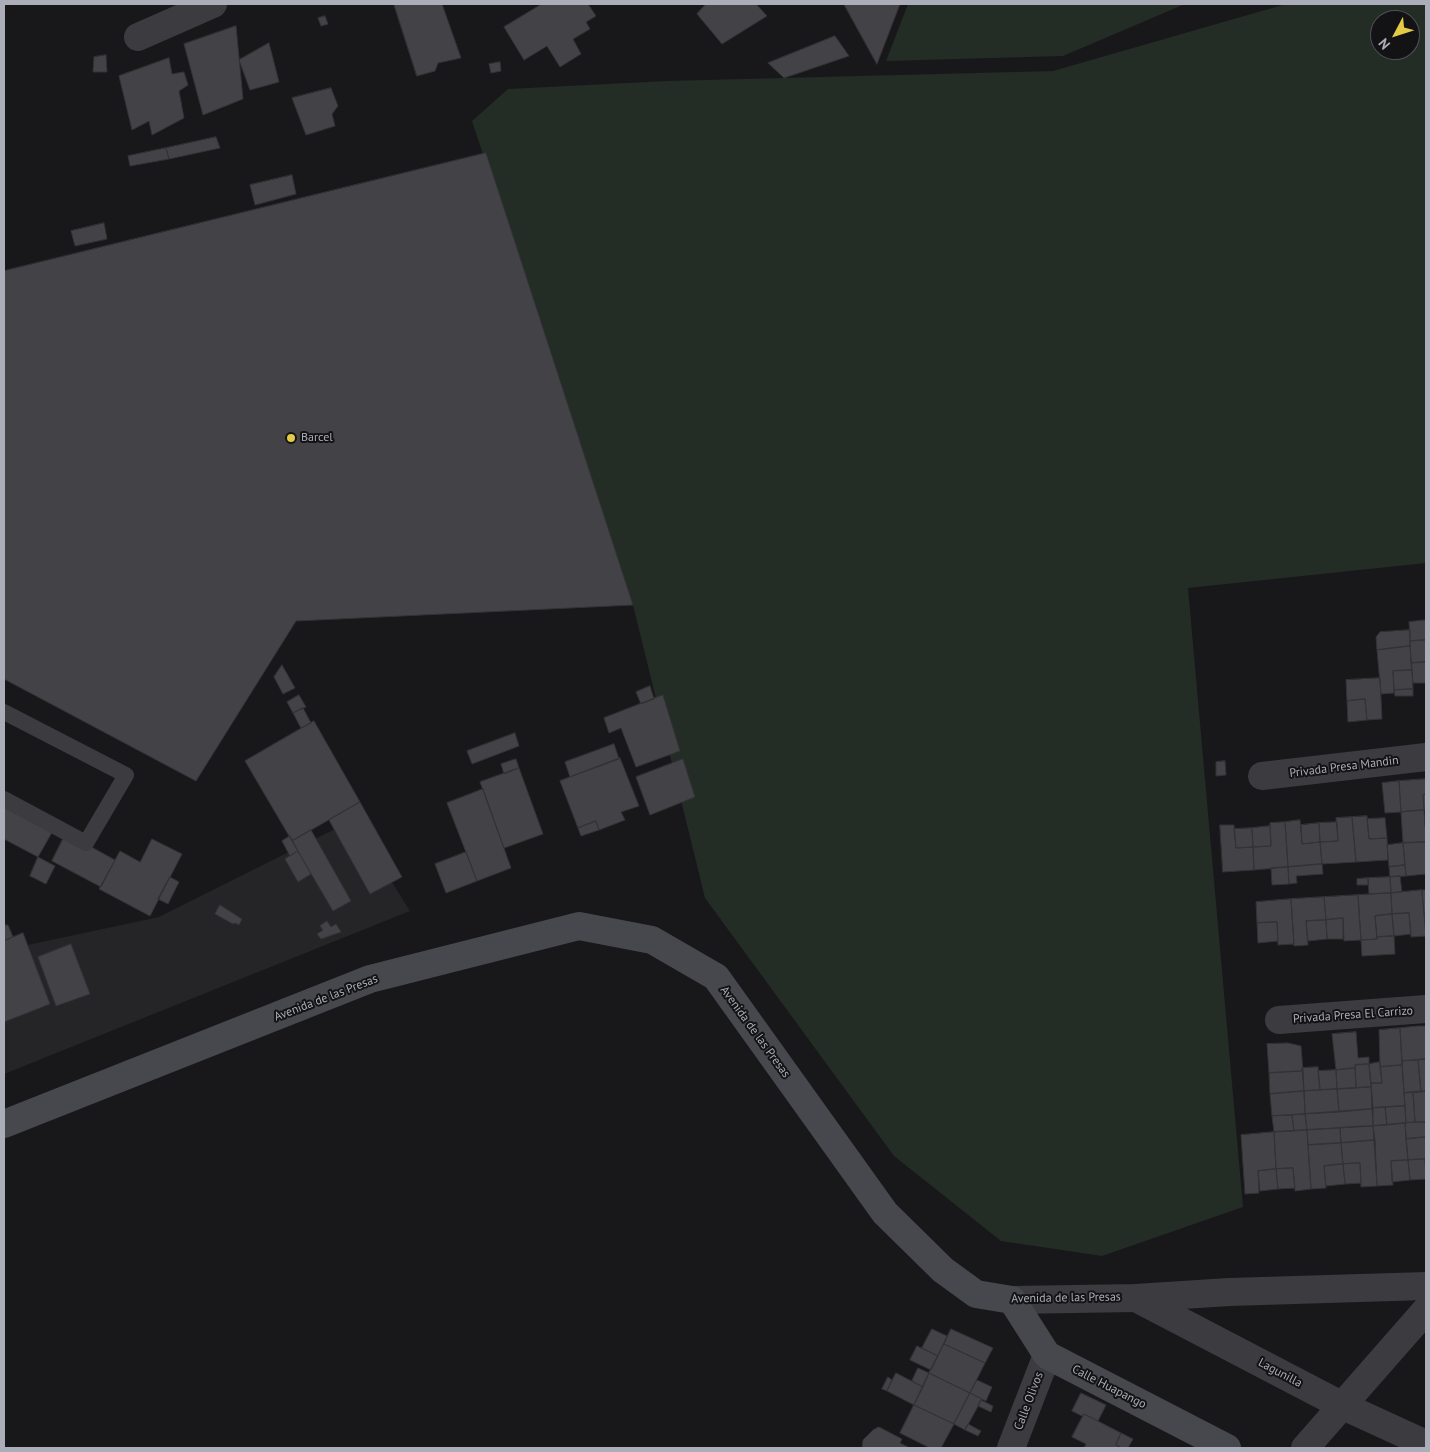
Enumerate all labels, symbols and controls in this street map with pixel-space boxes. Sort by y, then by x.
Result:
north arrow [1370,10,1420,60]
text: N [1374,35,1394,53]
place label: Barcel [301,431,333,445]
marker: Barcel [285,432,297,444]
street label: Privada Presa Mandin [1289,753,1399,781]
street label: Avenida de las Presas [272,972,380,1024]
street label: Avenida de las Presas [717,983,793,1081]
street label: Privada Presa El Carrizo [1292,1004,1414,1026]
street label: Avenida de las Presas [1011,1290,1121,1306]
street label: Lagunilla [1256,1355,1304,1391]
street label: Calle Huapango [1070,1362,1148,1412]
street label: Calle Olivos [1011,1370,1047,1432]

